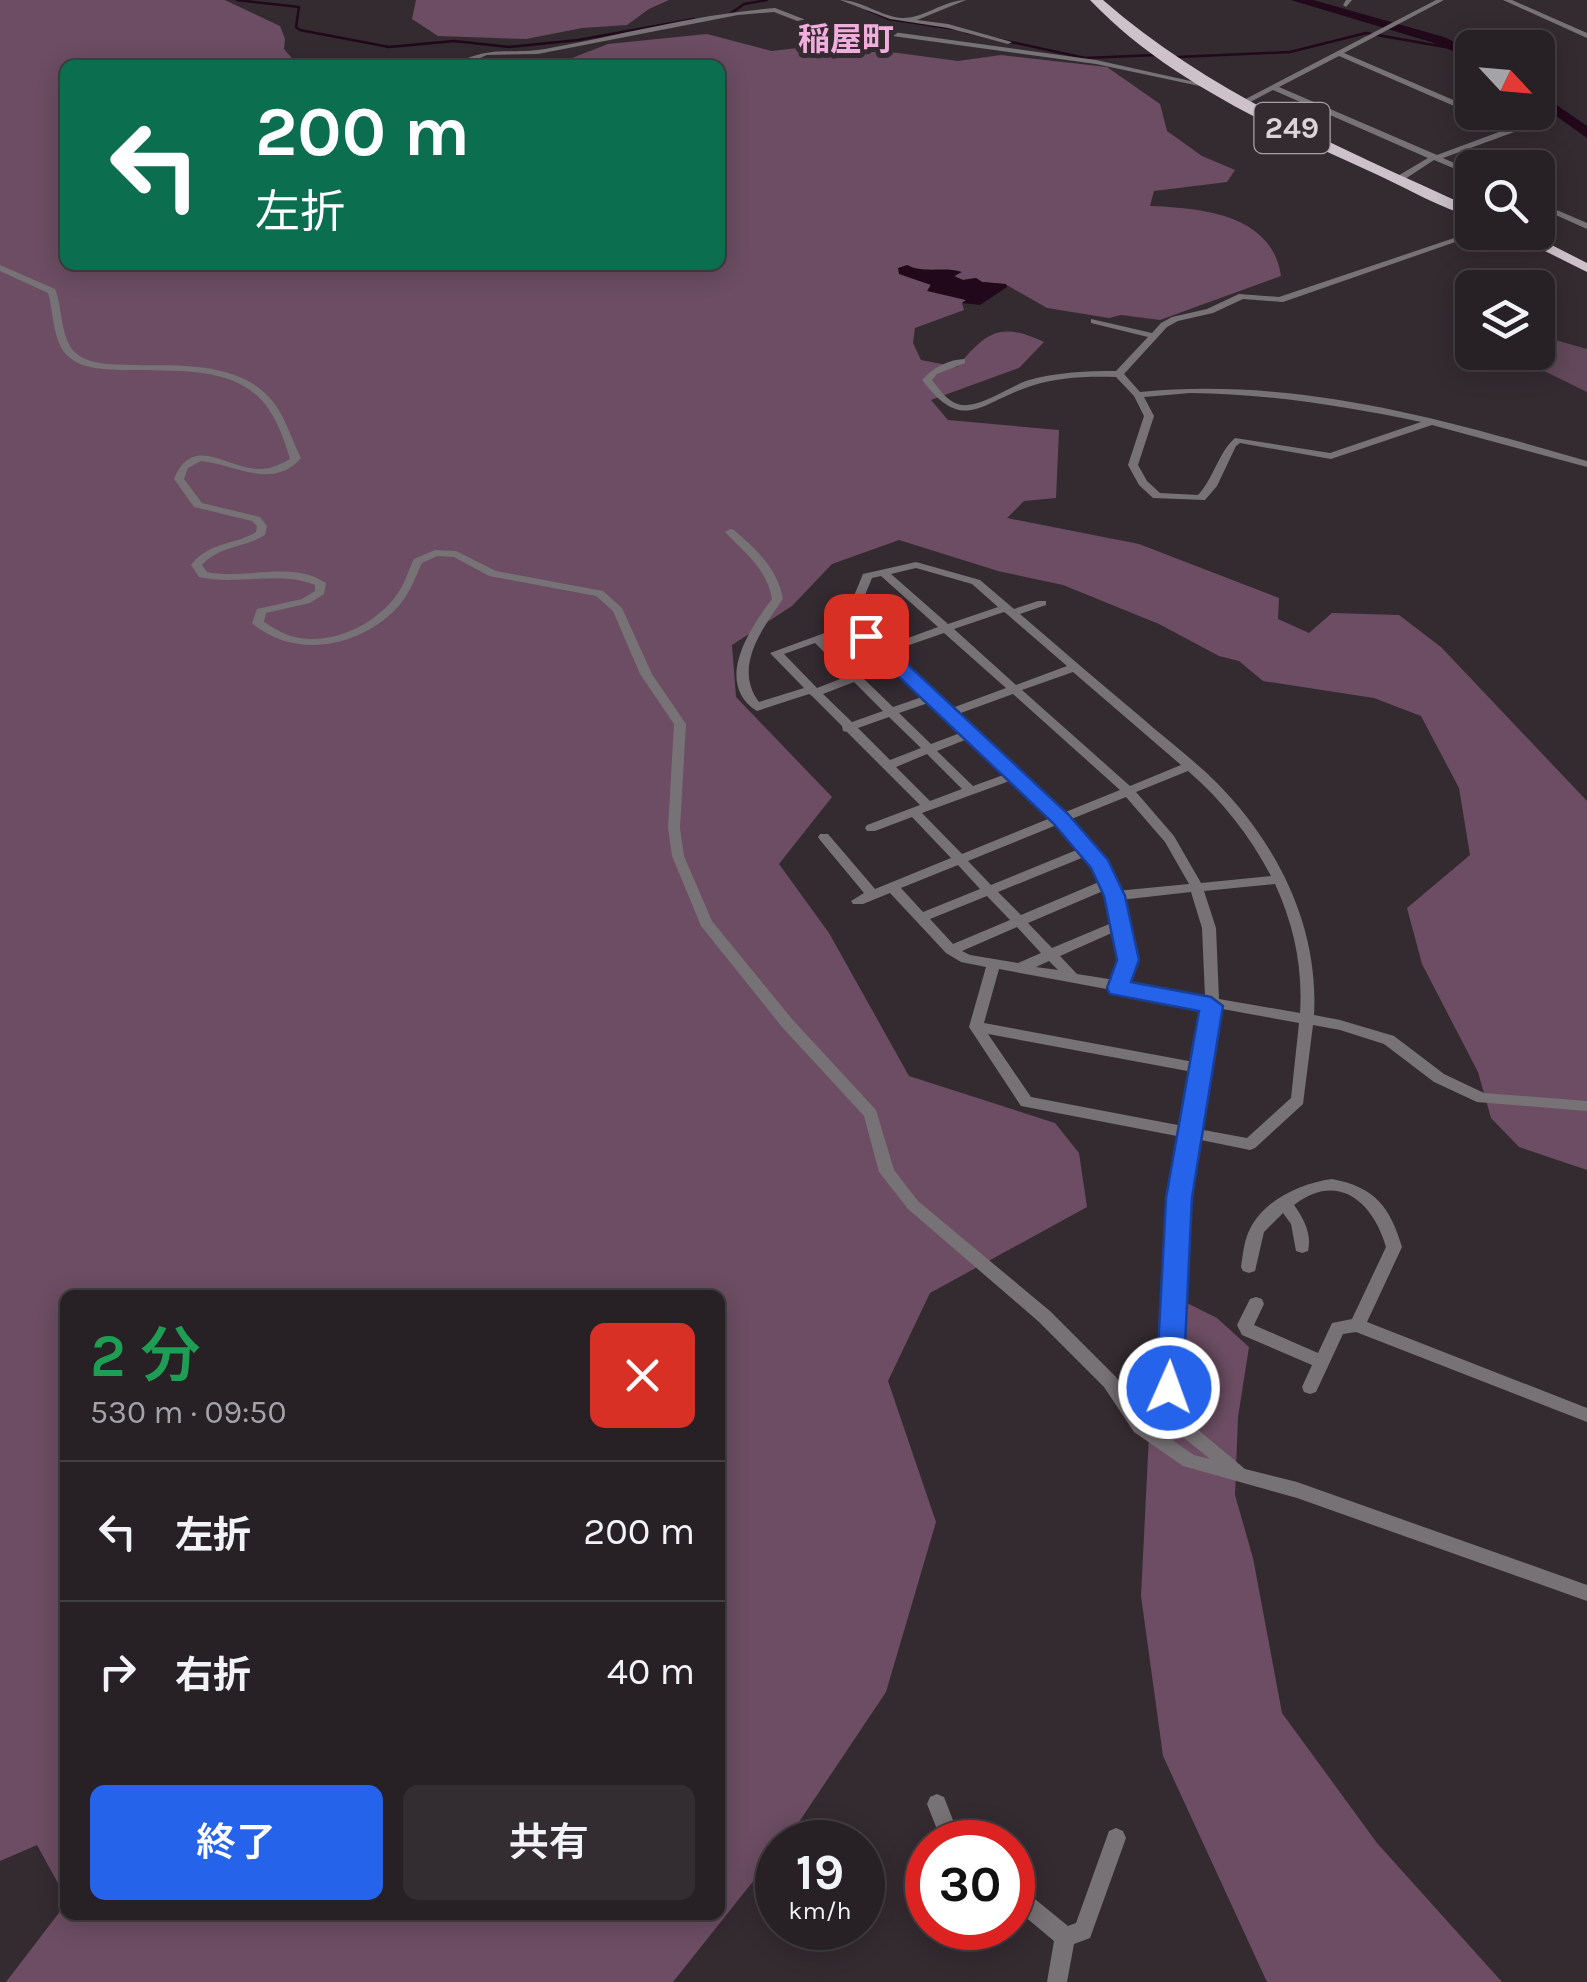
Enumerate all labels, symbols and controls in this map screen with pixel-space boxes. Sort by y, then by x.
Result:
district label: 稲屋町 [798,21,894,58]
north arrow [1455,30,1555,130]
map controls [1455,30,1555,370]
text: 200 m [255,91,470,173]
icon: left [90,100,220,230]
road number: 249 [1254,103,1330,153]
button: search [1455,150,1555,250]
text: 左折 [255,186,345,238]
button: layers [1455,270,1555,370]
pin [824,594,909,679]
icon: arrive [839,609,894,664]
text: 2 分 [90,1321,201,1391]
button: close [590,1323,695,1428]
position arrow [1117,1336,1221,1440]
text: 530 m · 09:50 [90,1394,286,1431]
icon: left [90,1504,145,1559]
text: 200 m [583,1509,695,1554]
text: 左折 [175,1513,251,1558]
icon: right [90,1644,145,1699]
text: 40 m [607,1649,695,1694]
text: 右折 [175,1653,251,1698]
button: 終了 [90,1785,383,1900]
button: 共有 [403,1785,695,1900]
speed limit sign: 30 [905,1820,1035,1950]
text: 19 [796,1843,844,1902]
text: km/h [788,1896,852,1925]

